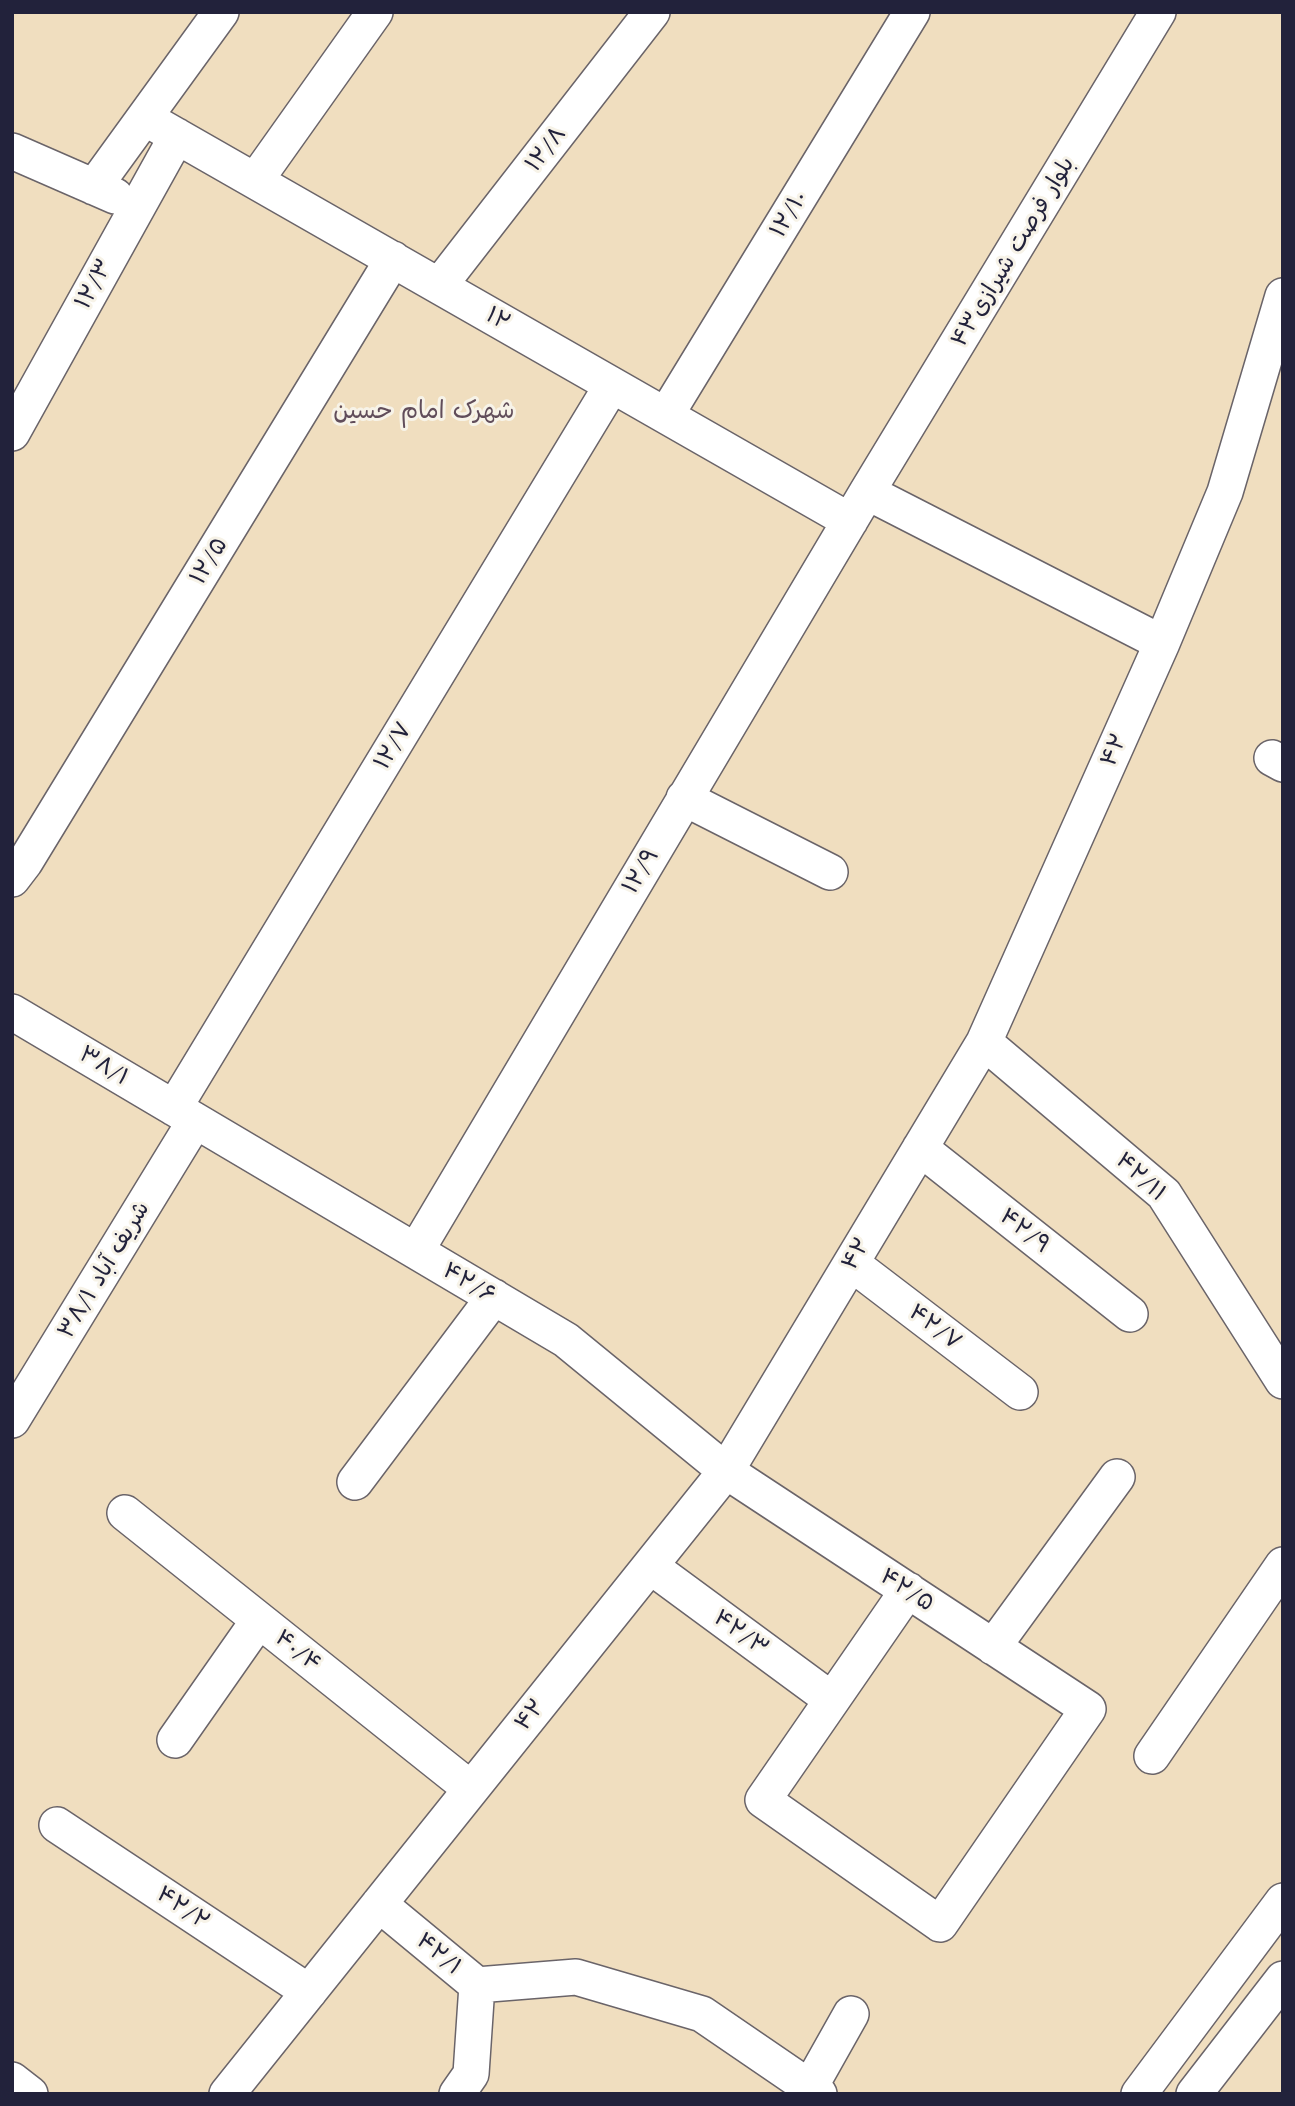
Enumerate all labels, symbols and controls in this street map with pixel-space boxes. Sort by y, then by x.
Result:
street label: ۱۲/۸ [520,121,572,177]
street label: بلوار فرصت شیرازی۴۳ [945,152,1081,352]
street label: ۱۲/۱۰ [764,186,814,242]
street label: ۱۲/۳ [69,254,119,314]
street label: ۱۲ [481,301,515,337]
district label: شهرک امام حسین [333,397,515,425]
street label: ۱۲/۵ [184,533,234,589]
street label: ۱۲/۷ [368,717,418,775]
street label: ۴۲ [1095,729,1133,771]
street label: ۱۲/۹ [617,843,665,899]
street label: ۳۸/۱ [74,1040,134,1092]
street label: ۴۲/۱۱ [1110,1147,1172,1207]
street label: ۳۸/۱ شریف آباد [52,1196,156,1344]
street label: ۴۲/۹ [994,1202,1056,1260]
street label: ۴۲ [836,1233,876,1275]
street label: ۴۲/۶ [438,1257,500,1309]
street label: ۴۲/۷ [903,1298,967,1356]
street label: ۴۲/۵ [875,1562,939,1618]
street label: ۴۲/۳ [708,1604,774,1662]
street label: ۴۰/۴ [269,1624,327,1678]
street label: ۴۲ [509,1694,551,1736]
street label: ۴۲/۲ [151,1880,215,1936]
street label: ۴۲/۱ [411,1927,467,1981]

